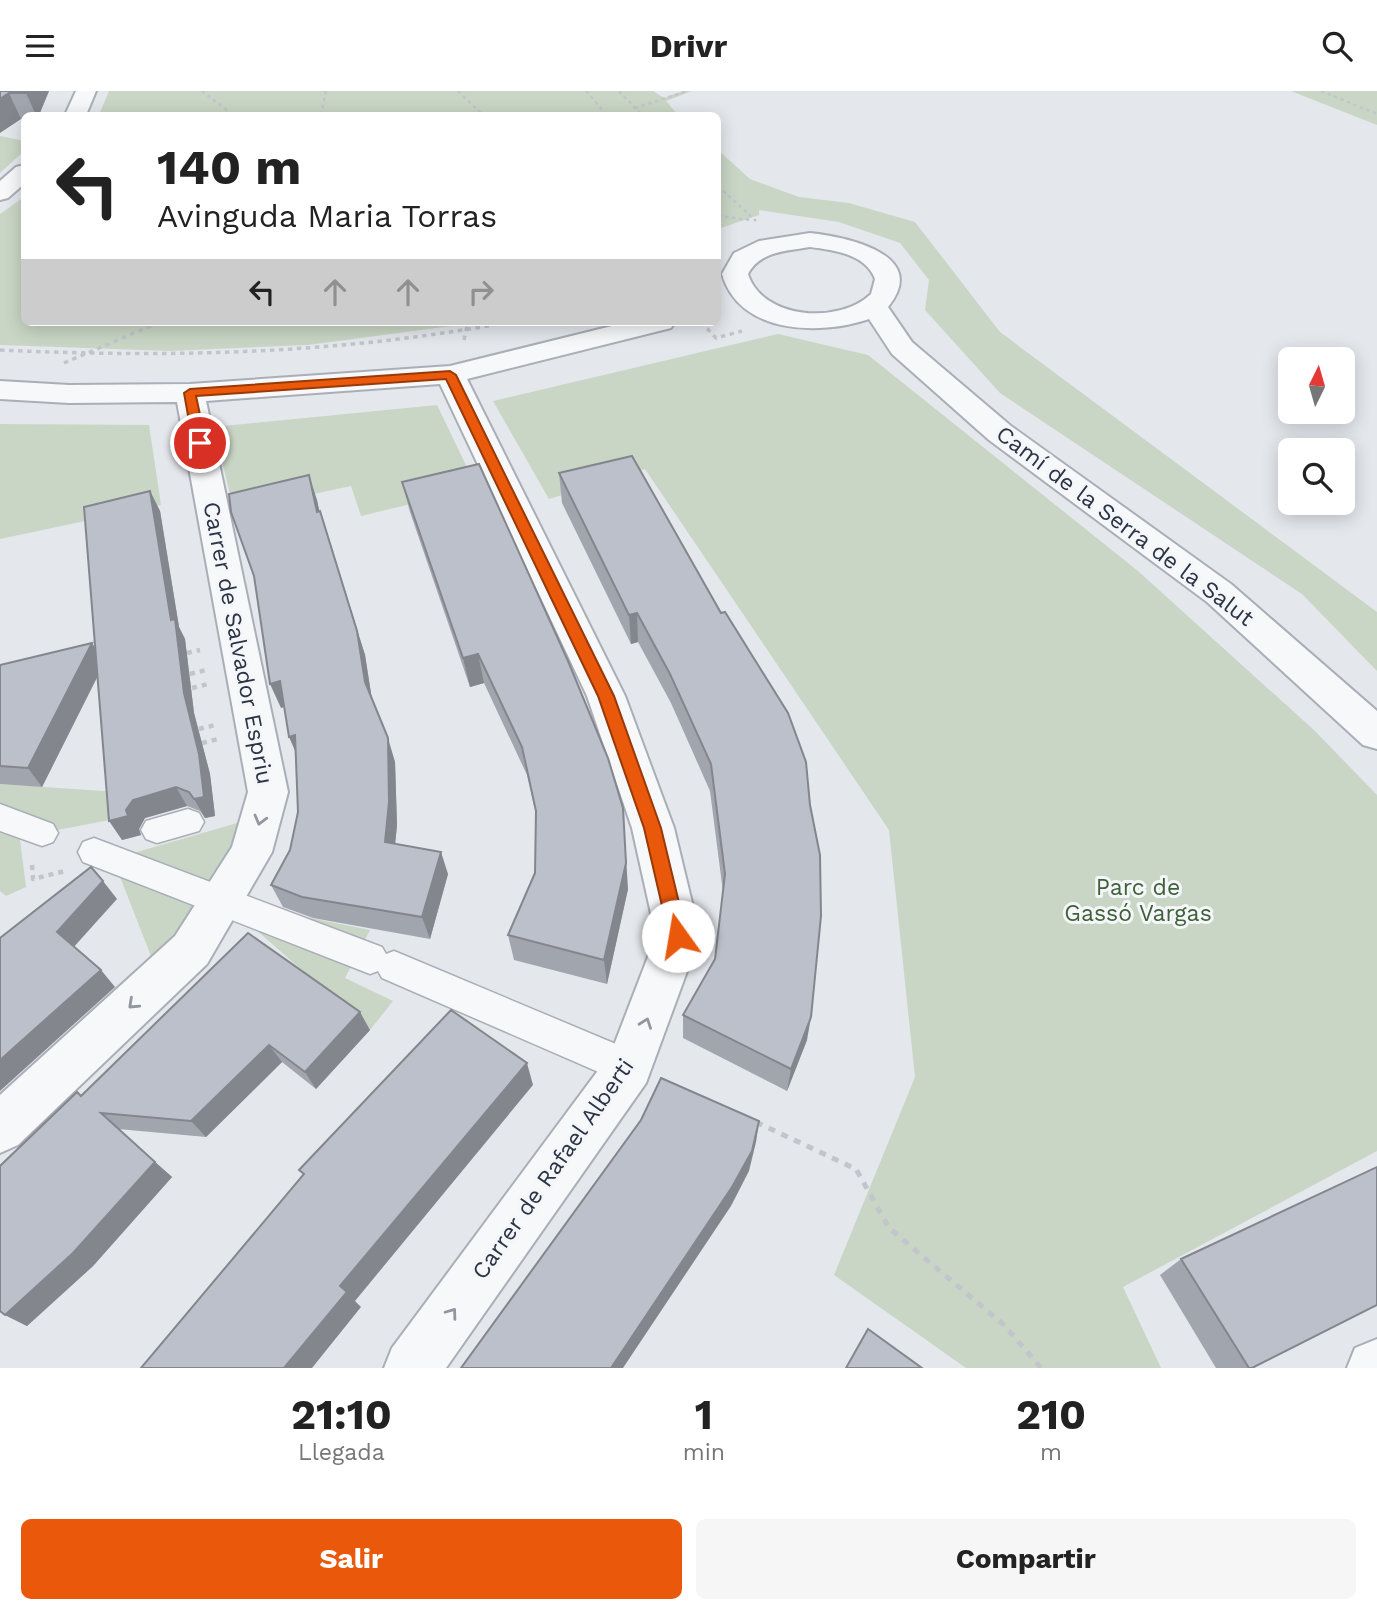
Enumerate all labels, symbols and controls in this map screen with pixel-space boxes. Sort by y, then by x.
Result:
icon: menu [21,27,59,65]
text: Drivr [650,27,727,65]
icon: search [1318,27,1356,65]
text: 140 m [157,138,301,196]
icon: left [42,140,133,231]
text: Avinguda Maria Torras [157,197,497,235]
icon: left [243,273,281,311]
icon: ahead [316,273,354,311]
icon: ahead [389,273,427,311]
icon: right [462,273,500,311]
north arrow [1278,347,1354,423]
map controls [1278,347,1355,515]
pin [170,413,230,473]
street label: Camí de la Serra de la Salut [991,420,1259,632]
icon: arrive [181,424,219,462]
button: search [1278,438,1355,515]
street label: Carrer de Salvador Espriu [197,499,279,787]
one-way arrow [254,814,268,826]
park label: Parc de Gassó Vargas [1064,874,1212,927]
position arrow [641,899,715,973]
one-way arrow [128,996,141,1008]
one-way arrow [638,1018,652,1030]
street label: Carrer de Rafael Alberti [466,1054,640,1284]
one-way arrow [444,1308,456,1321]
text: 21:10 [291,1390,392,1439]
text: 1 [695,1390,713,1439]
text: 210 [1016,1390,1086,1439]
text: Llegada [298,1439,385,1466]
text: min [683,1439,725,1466]
text: m [1040,1439,1062,1466]
button: Salir [21,1519,682,1599]
button: Compartir [696,1519,1356,1599]

